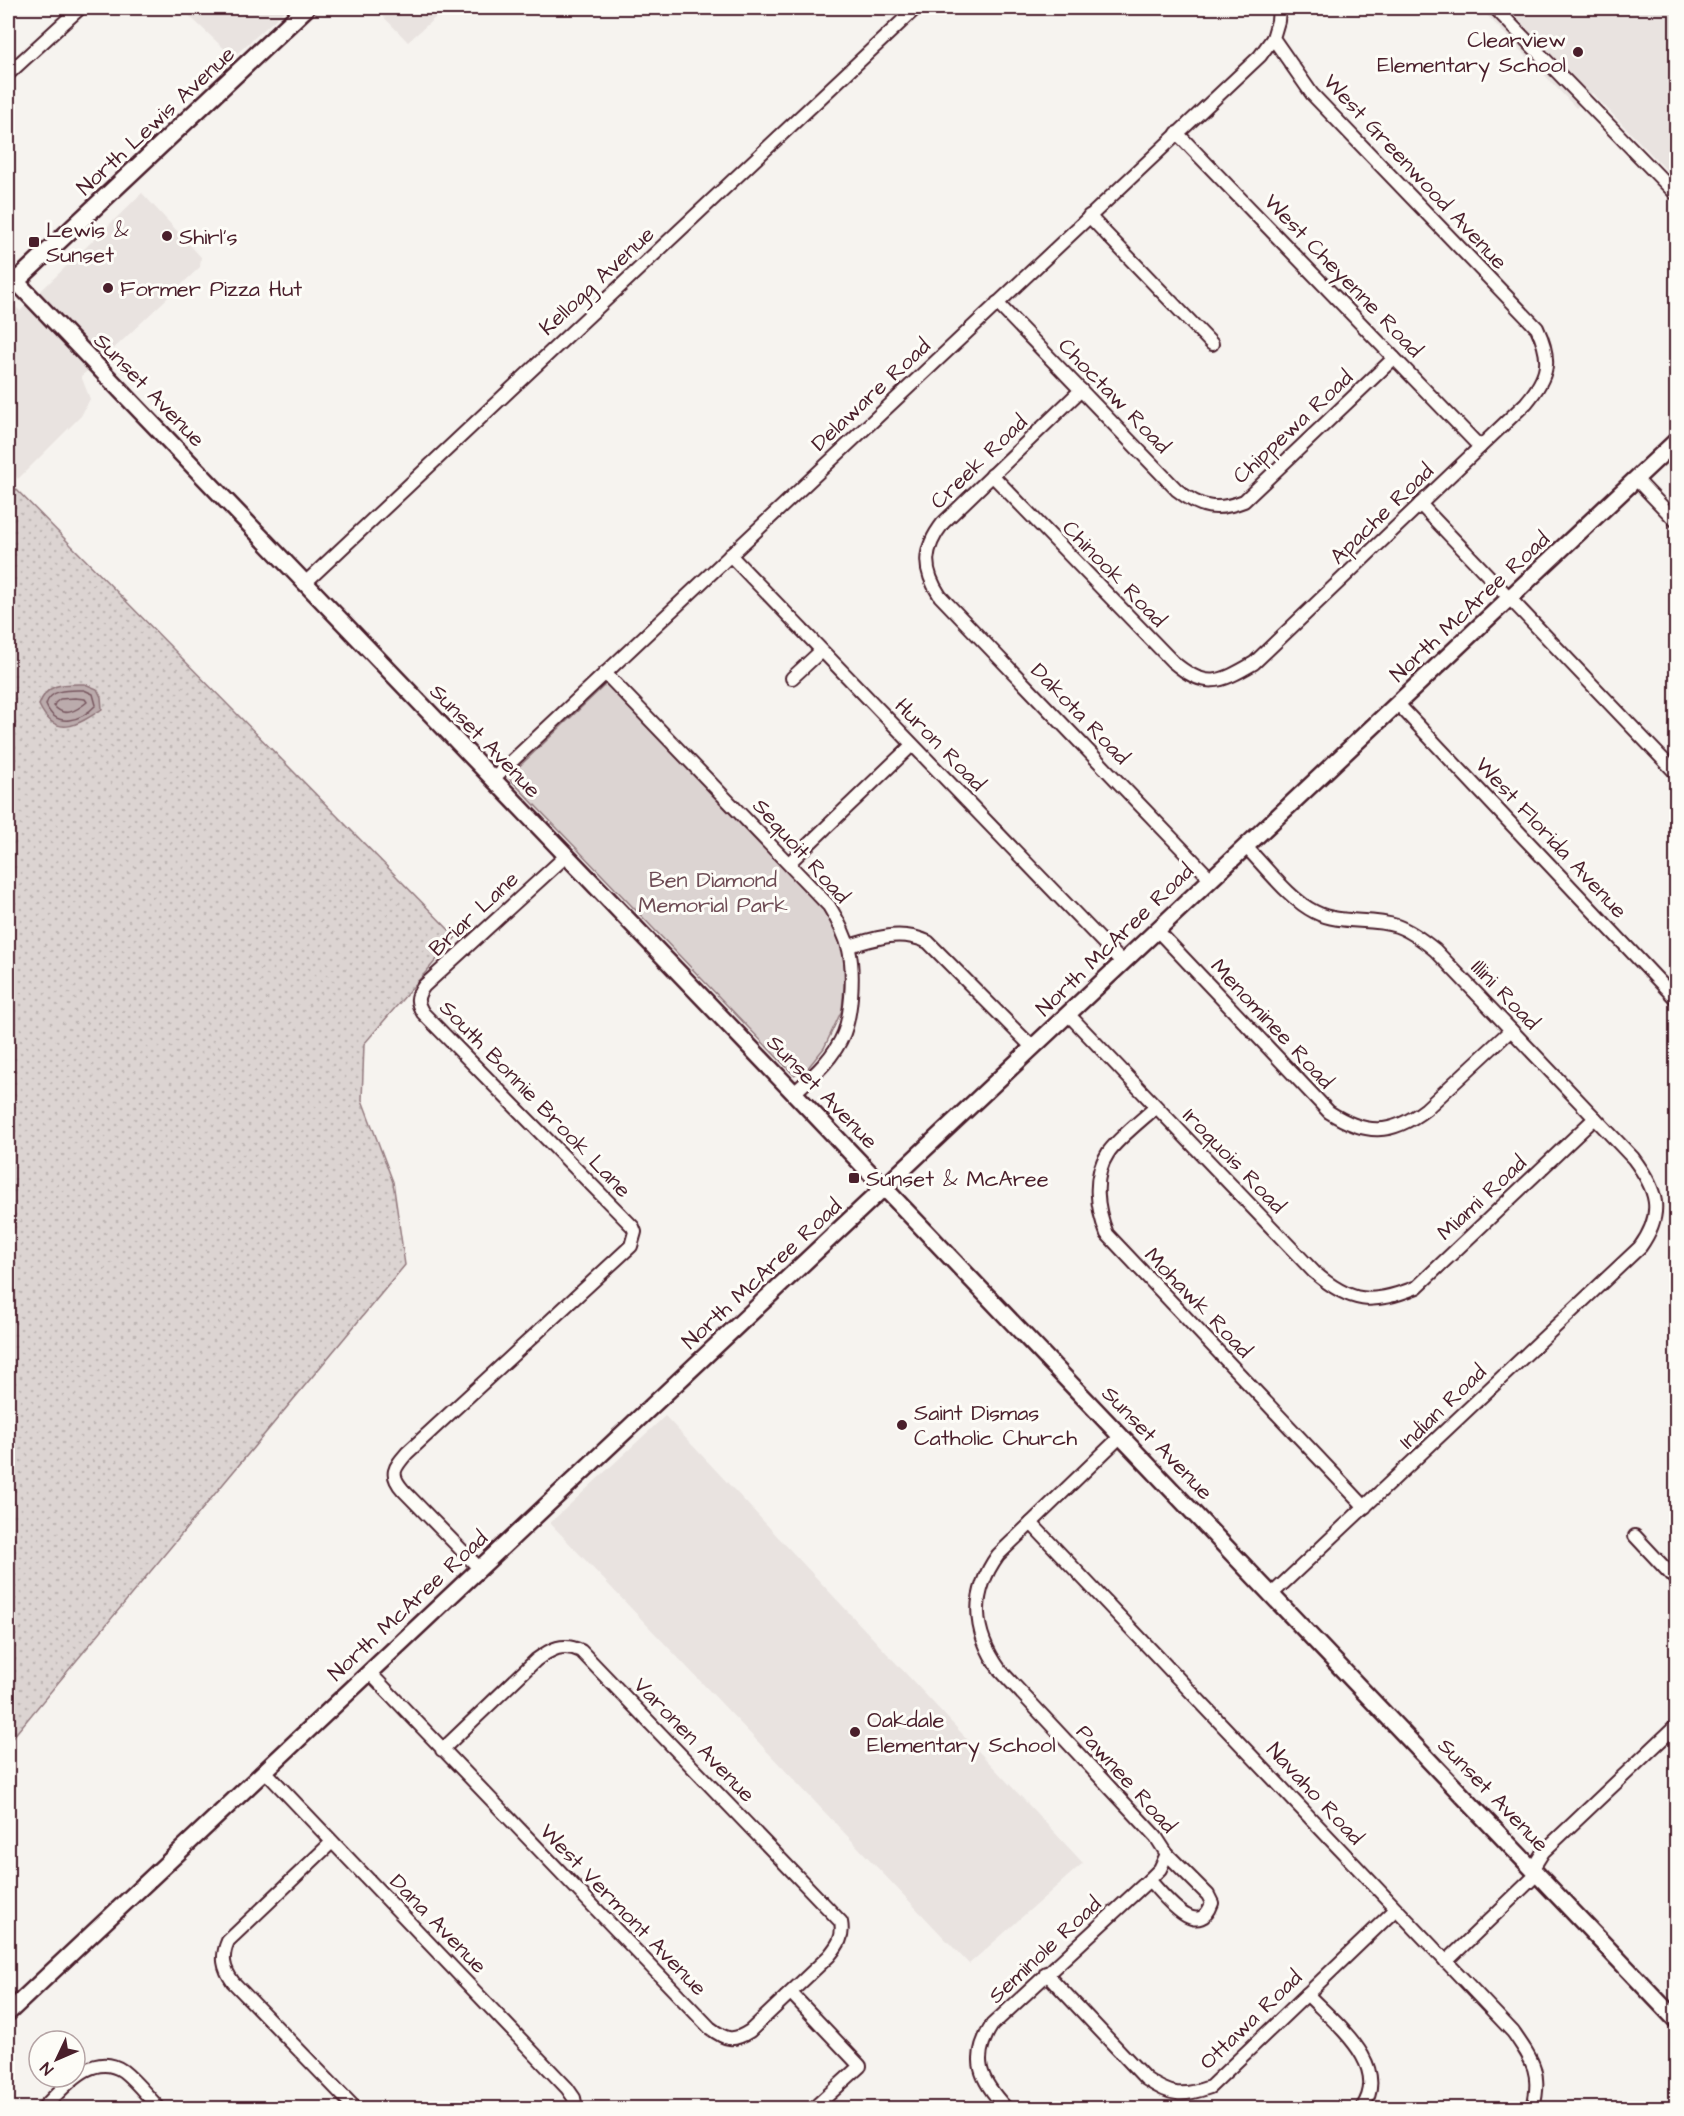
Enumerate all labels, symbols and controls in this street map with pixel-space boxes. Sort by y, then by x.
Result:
place label: Clearview Elementary School [1377,25,1566,82]
street label: North Lewis Avenue [70,39,242,203]
marker: Clearview Elementary School [1571,45,1585,59]
street label: West Greenwood Avenue [1316,67,1514,277]
street label: West Cheyenne Road [1256,187,1429,366]
place label: Lewis & Sunset [46,215,129,271]
street label: Kellogg Avenue [533,219,662,343]
place label: Shirl's [179,222,238,253]
marker: Shirl's [160,229,174,243]
marker: Lewis & Sunset [27,235,41,249]
place label: Former Pizza Hut [120,274,302,305]
marker: Former Pizza Hut [101,281,115,295]
street label: Sunset Avenue [86,326,212,454]
street label: Choctaw Road [1051,331,1177,461]
street label: Delaware Road [804,332,938,459]
street label: Chippewa Road [1226,363,1360,491]
street label: Creek Road [924,408,1035,516]
street label: Apache Road [1323,457,1441,572]
street label: Chinook Road [1055,513,1173,635]
street label: North McAree Road [1383,525,1557,689]
street label: Dakota Road [1023,656,1136,772]
street label: Sunset Avenue [422,677,548,805]
street label: Huron Road [887,691,993,799]
street label: West Florida Avenue [1468,750,1634,926]
street label: Sequoit Road [745,791,857,911]
street label: North McAree Road [1029,857,1201,1024]
street label: Briar Lane [422,864,526,964]
park label: Ben Diamond Memorial Park [638,865,788,921]
street label: Menominee Road [1203,952,1341,1096]
street label: Illini Road [1463,953,1546,1037]
street label: South Bonnie Brook Lane [432,993,638,1205]
street label: Sunset Avenue [759,1028,885,1156]
street label: Iroquois Road [1175,1101,1292,1221]
street label: Miami Road [1430,1148,1534,1248]
place label: Sunset & McAree [866,1164,1049,1195]
marker: Sunset & McAree [847,1171,861,1185]
street label: North McAree Road [675,1192,849,1356]
street label: Mohawk Road [1137,1241,1259,1365]
street label: Indian Road [1393,1358,1494,1457]
street label: Sunset Avenue [1094,1379,1220,1507]
place label: Saint Dismas Catholic Church [914,1398,1077,1454]
marker: Saint Dismas Catholic Church [895,1418,909,1432]
street label: North McAree Road [321,1524,495,1688]
street label: Varonen Avenue [626,1670,762,1810]
place label: Oakdale Elementary School [867,1705,1056,1762]
street label: Pawnee Road [1068,1718,1183,1840]
marker: Oakdale Elementary School [848,1725,862,1739]
street label: Sunset Avenue [1430,1731,1556,1859]
street label: Navaho Road [1259,1736,1371,1852]
street label: West Vermont Avenue [532,1817,714,2003]
street label: Dana Avenue [382,1867,494,1981]
street label: Seminole Road [982,1889,1108,2011]
street label: Ottawa Road [1193,1963,1309,2077]
north arrow [27,2029,87,2089]
text: N [36,2057,58,2080]

